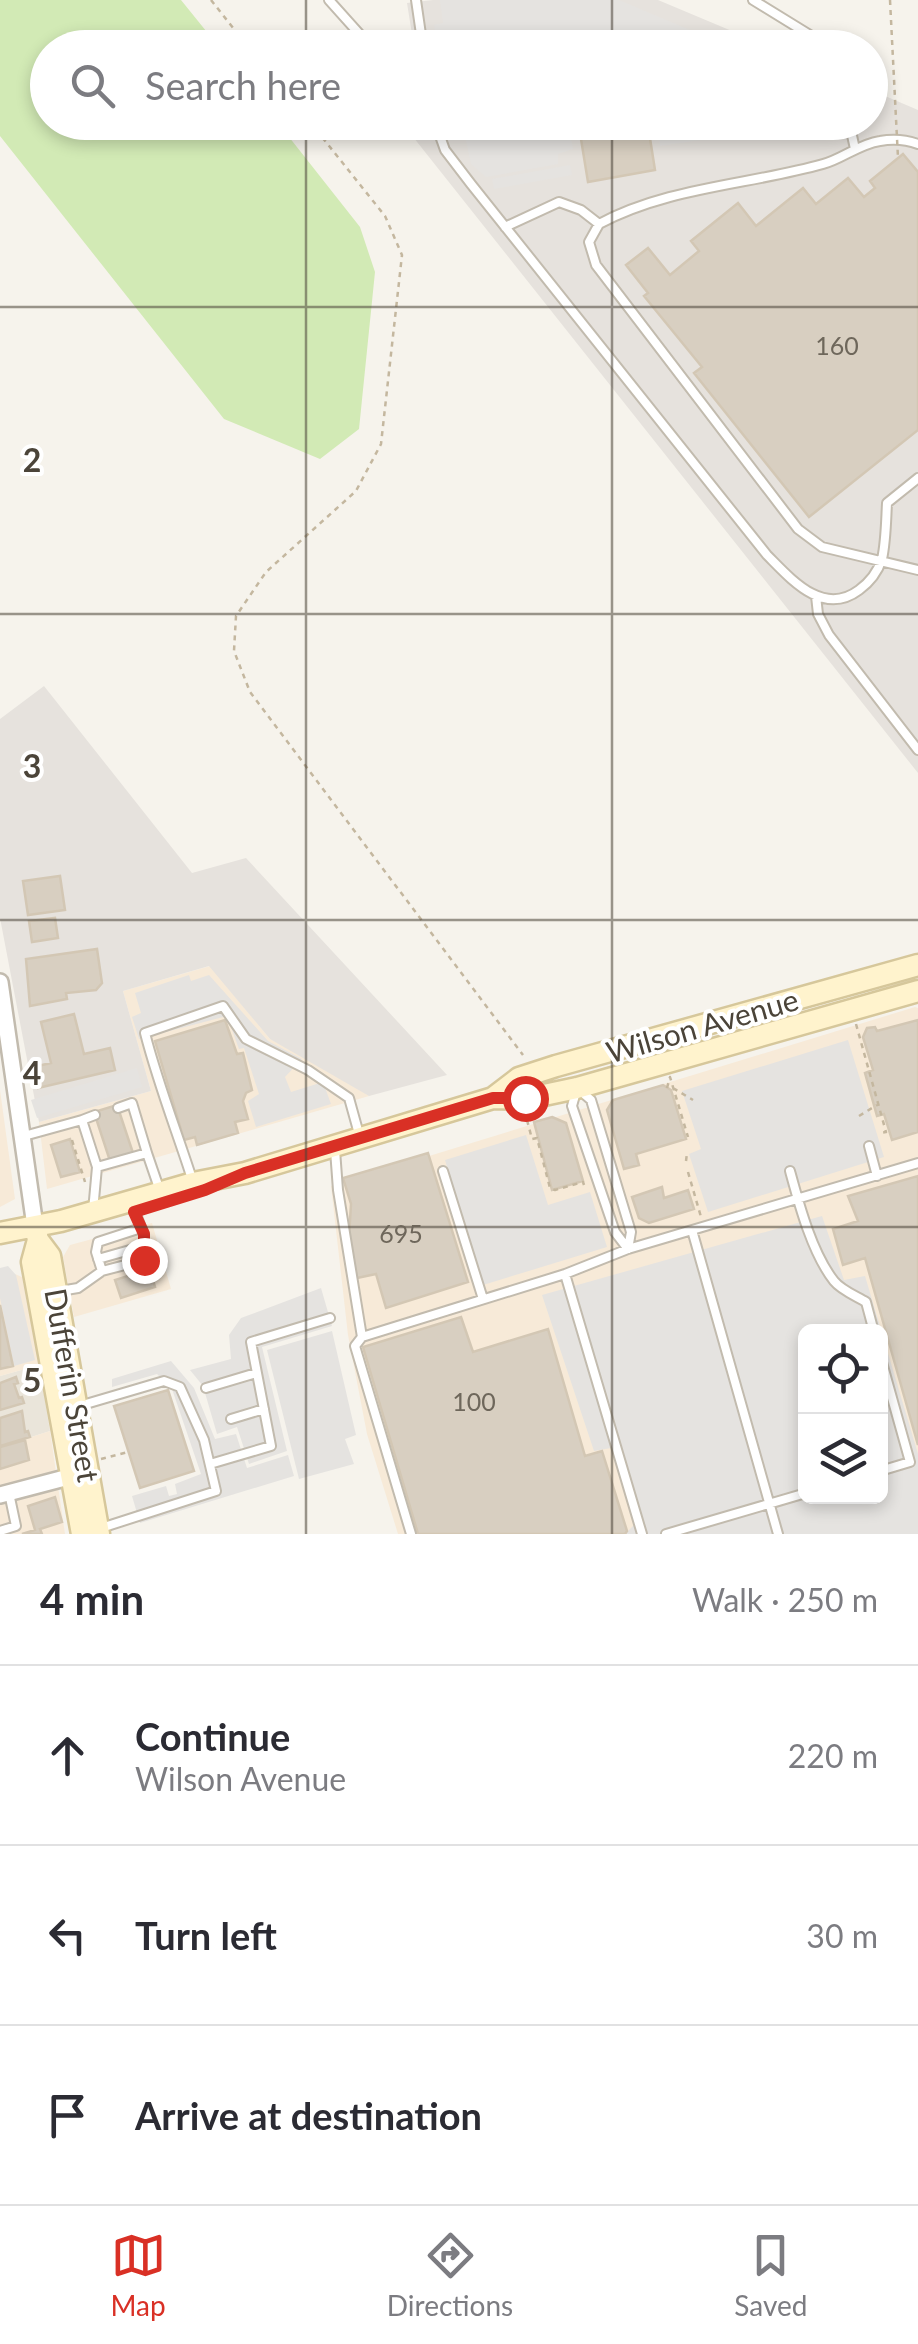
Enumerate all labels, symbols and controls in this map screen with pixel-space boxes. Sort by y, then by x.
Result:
search box [30,30,888,140]
icon: search [65,58,120,113]
text: Search here [145,62,341,108]
house number: 160 [815,330,859,360]
text: 2 [23,440,41,479]
text: 3 [23,746,41,785]
street label: Wilson Avenue [602,980,802,1070]
text: 4 [23,1053,41,1092]
route start [503,1076,549,1122]
house number: 695 [379,1218,423,1248]
route end [122,1238,168,1284]
street label: Dufferin Street [38,1285,108,1485]
map controls [798,1324,888,1504]
button: locate [798,1324,888,1414]
text: 5 [23,1360,41,1399]
house number: 100 [452,1386,496,1416]
button: layers [798,1414,888,1504]
text: 4 min [40,1574,144,1624]
text: Walk · 250 m [692,1580,878,1619]
text: Continue [135,1713,290,1759]
icon: ahead [40,1728,95,1783]
text: 220 m [788,1736,878,1775]
text: Wilson Avenue [135,1759,346,1798]
icon: left [40,1908,95,1963]
text: Turn left [135,1912,277,1958]
text: 30 m [806,1916,878,1955]
icon: arrive [40,2088,95,2143]
text: Arrive at destination [135,2092,482,2138]
tab: Map [111,2228,166,2322]
tab: Directions [387,2228,513,2322]
tab: Saved [734,2228,807,2322]

